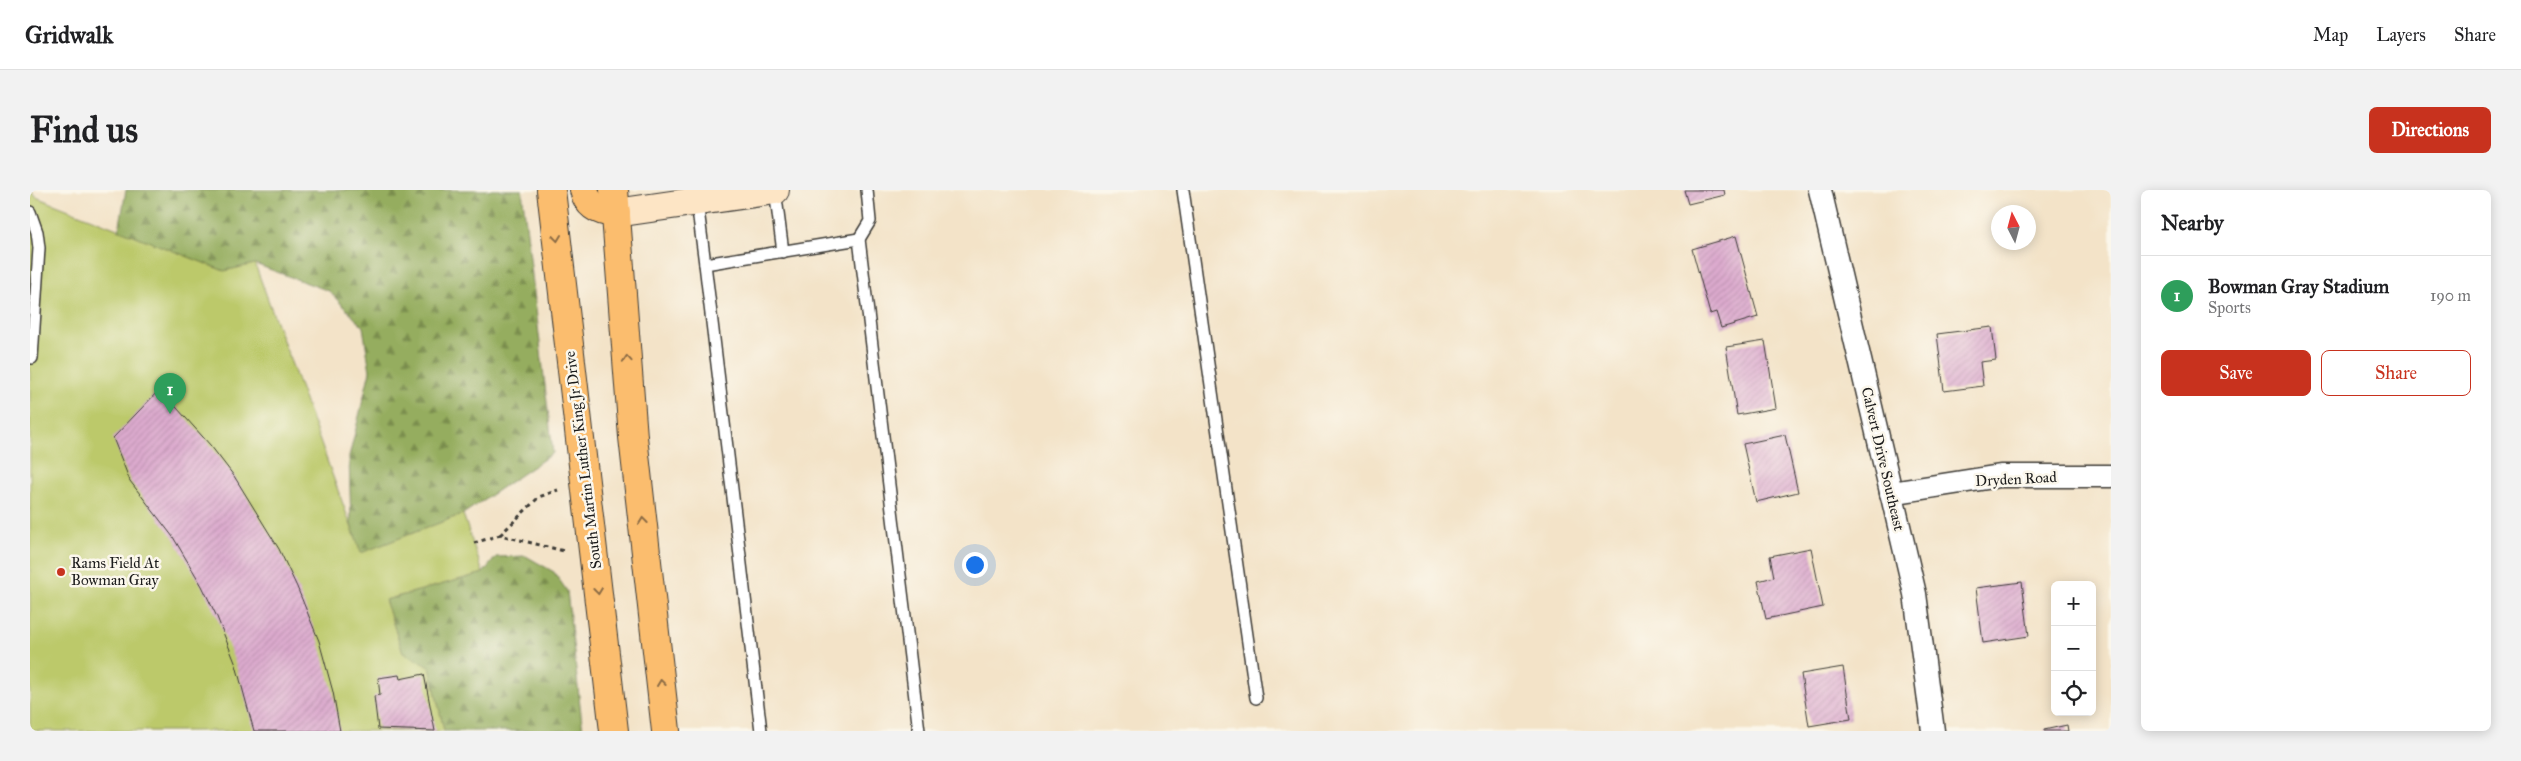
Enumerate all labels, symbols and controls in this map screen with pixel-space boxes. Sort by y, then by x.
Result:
text: Gridwalk [25,20,113,50]
text: Map [2313,24,2348,46]
text: Layers [2376,24,2426,46]
text: Share [2454,24,2496,46]
button: Directions [2369,107,2491,153]
text: Find us [30,109,138,152]
north arrow [1991,205,2036,250]
text: Nearby [2161,210,2224,236]
one-way arrow [551,235,562,243]
text: Bowman Gray Stadium [2208,275,2389,298]
text: 1 [2174,286,2180,305]
text: 190 m [2430,286,2471,305]
text: Sports [2208,298,2251,317]
street label: South Martin Luther King Jr Drive [561,350,606,570]
button: Save [2161,350,2311,396]
button: Share [2321,350,2471,396]
one-way arrow [622,355,633,363]
pin: 1 [154,373,186,414]
street label: Calvert Drive Southeast [1858,385,1908,533]
street label: Dryden Road [1975,468,2058,490]
one-way arrow [638,517,649,525]
your location [962,552,988,578]
place label: Rams Field At Bowman Gray [71,554,160,589]
marker: Rams Field At Bowman Gray [55,566,67,578]
map controls [2051,581,2096,716]
button: + [2051,581,2096,626]
one-way arrow [592,587,603,595]
button: − [2051,626,2096,671]
button: locate [2051,671,2096,716]
one-way arrow [656,678,667,686]

